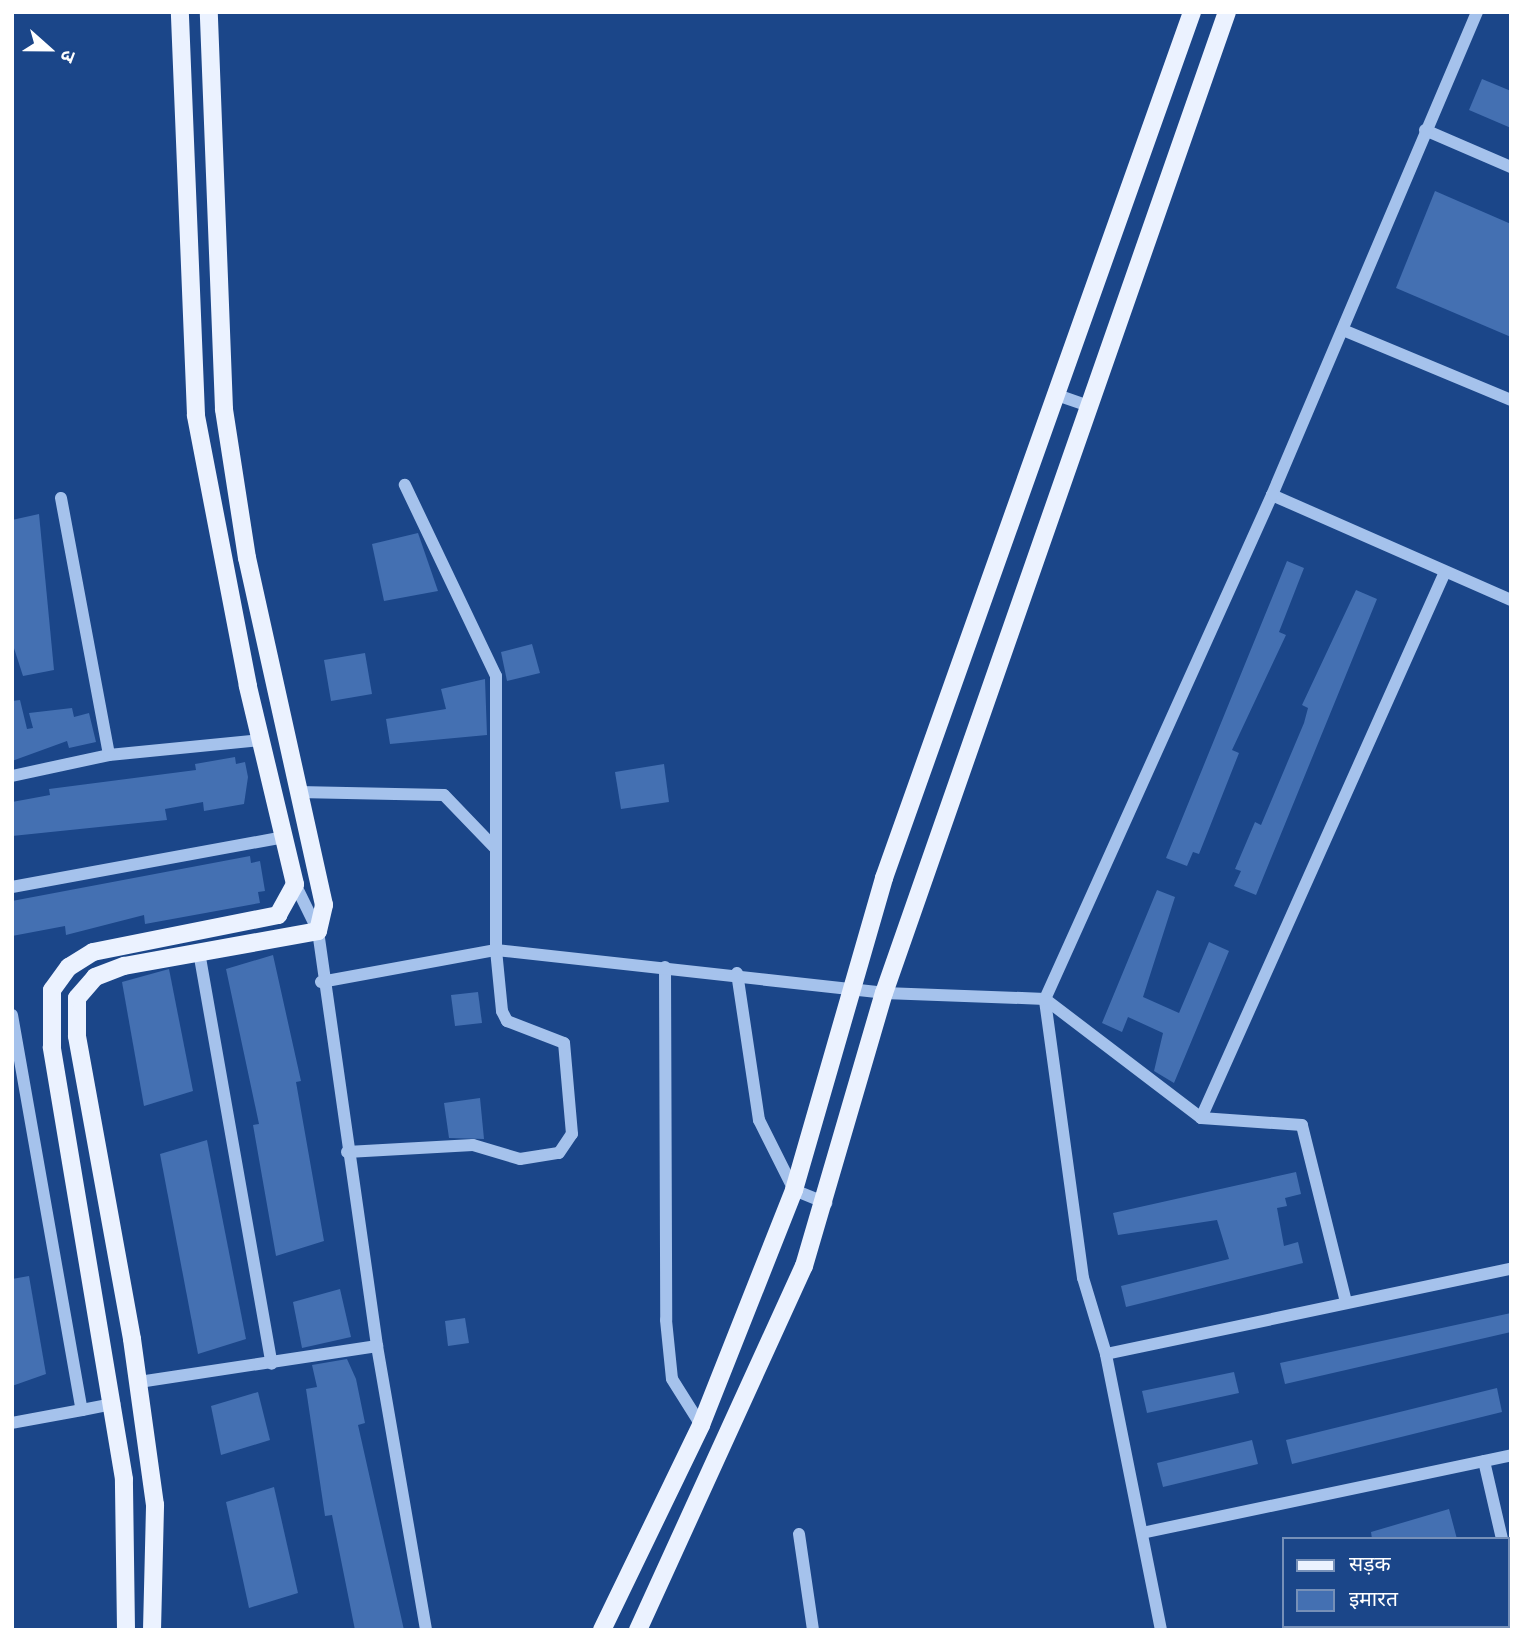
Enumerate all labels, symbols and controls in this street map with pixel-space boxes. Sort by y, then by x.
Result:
north arrow [14,14,84,84]
text: उ [56,47,81,66]
legend [1282,1537,1509,1628]
text: सड़क [1349,1551,1391,1576]
text: इमारत [1349,1586,1398,1611]

